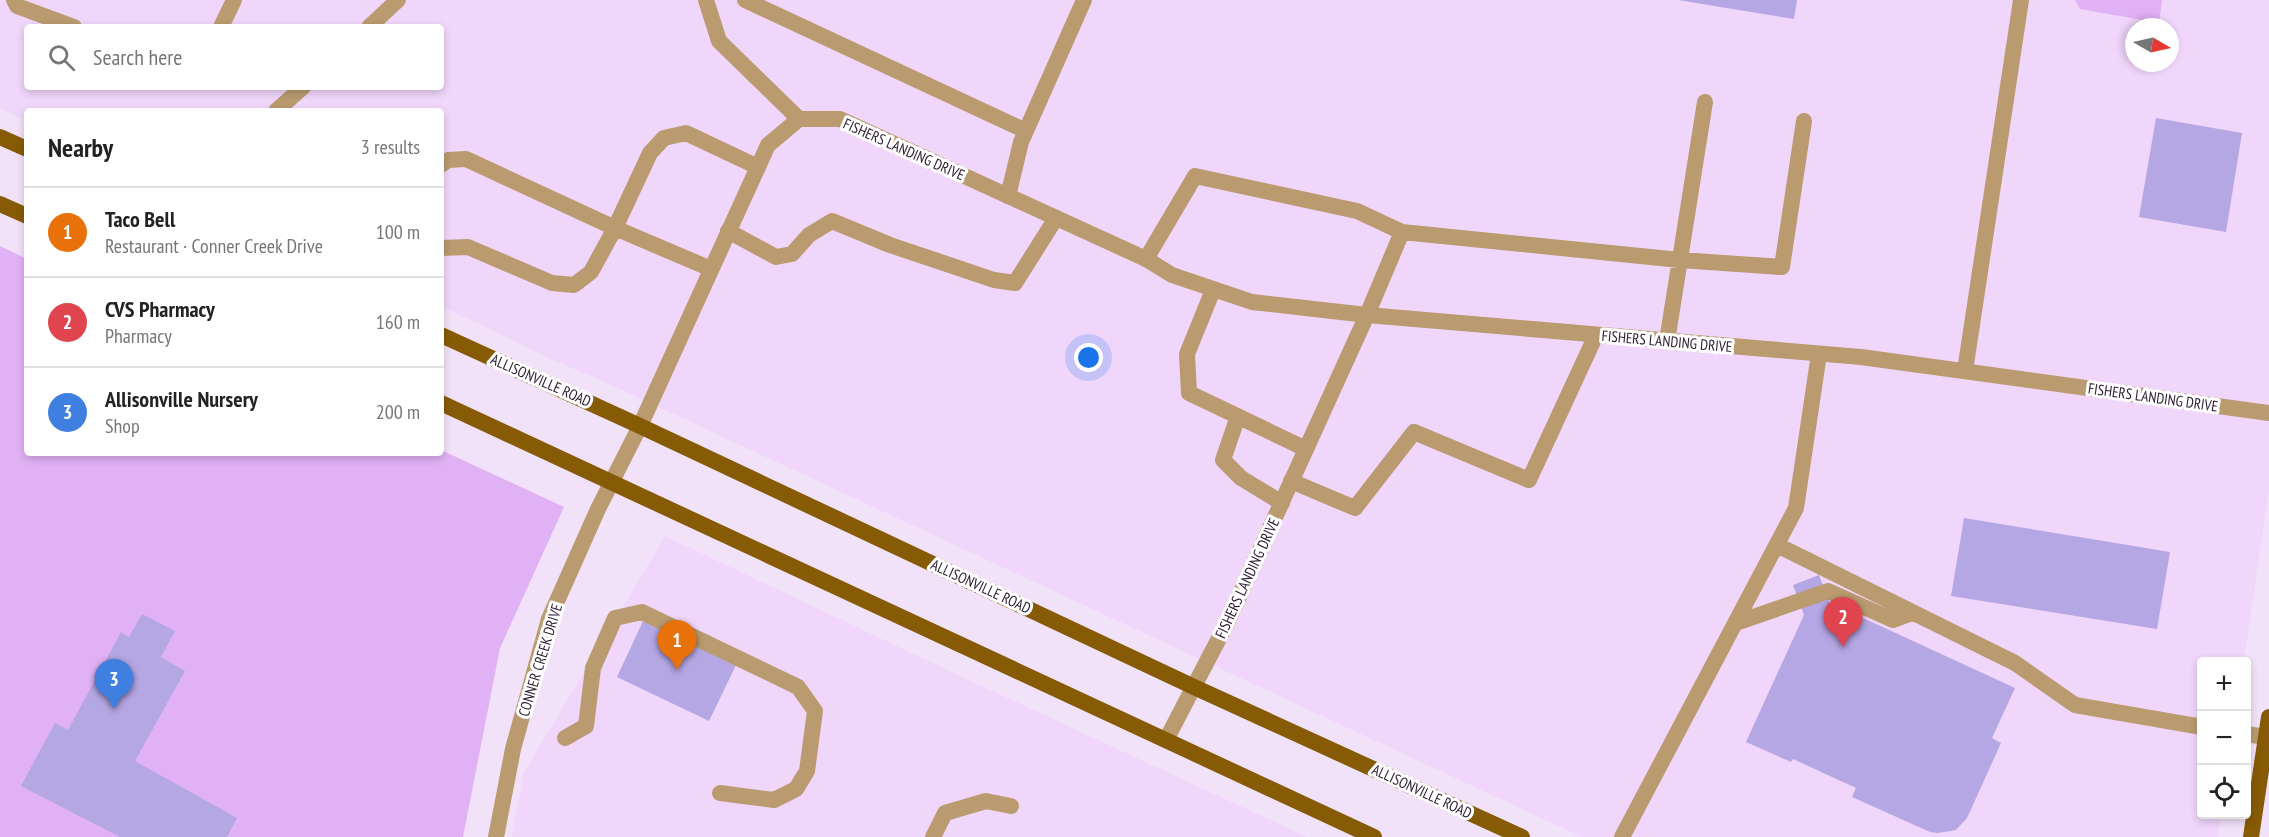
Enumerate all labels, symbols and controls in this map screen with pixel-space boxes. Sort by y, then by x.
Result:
north arrow [2125,18,2179,72]
search box [24,24,444,90]
icon: search [45,41,78,74]
text: Search here [93,43,182,71]
street label: FISHERS LANDING DRIVE [840,114,968,184]
text: Nearby [48,131,113,164]
text: 3 results [361,134,420,160]
text: Taco Bell [105,205,175,233]
text: 1 [63,219,72,245]
text: 100 m [376,219,420,245]
text: Restaurant · Conner Creek Drive [105,233,323,259]
text: CVS Pharmacy [105,295,215,323]
text: 2 [63,309,72,335]
text: 160 m [376,309,420,335]
text: Pharmacy [105,323,172,349]
street label: FISHERS LANDING DRIVE [1601,326,1733,356]
your location [1074,343,1103,372]
street label: ALLISONVILLE ROAD [488,349,594,411]
street label: FISHERS LANDING DRIVE [2087,378,2219,416]
text: Allisonville Nursery [105,385,258,413]
text: 3 [63,399,72,425]
text: 200 m [376,399,420,425]
text: Shop [105,413,140,439]
street label: FISHERS LANDING DRIVE [1211,515,1283,641]
street label: ALLISONVILLE ROAD [928,555,1034,617]
pin: 2 [1824,598,1862,647]
street label: CONNER CREEK DRIVE [514,601,566,719]
pin: 1 [658,620,696,670]
map controls [2197,657,2251,819]
button: + [2197,657,2251,711]
pin: 3 [94,660,134,709]
button: − [2197,711,2251,765]
street label: ALLISONVILLE ROAD [1369,760,1475,822]
button: locate [2197,765,2251,819]

